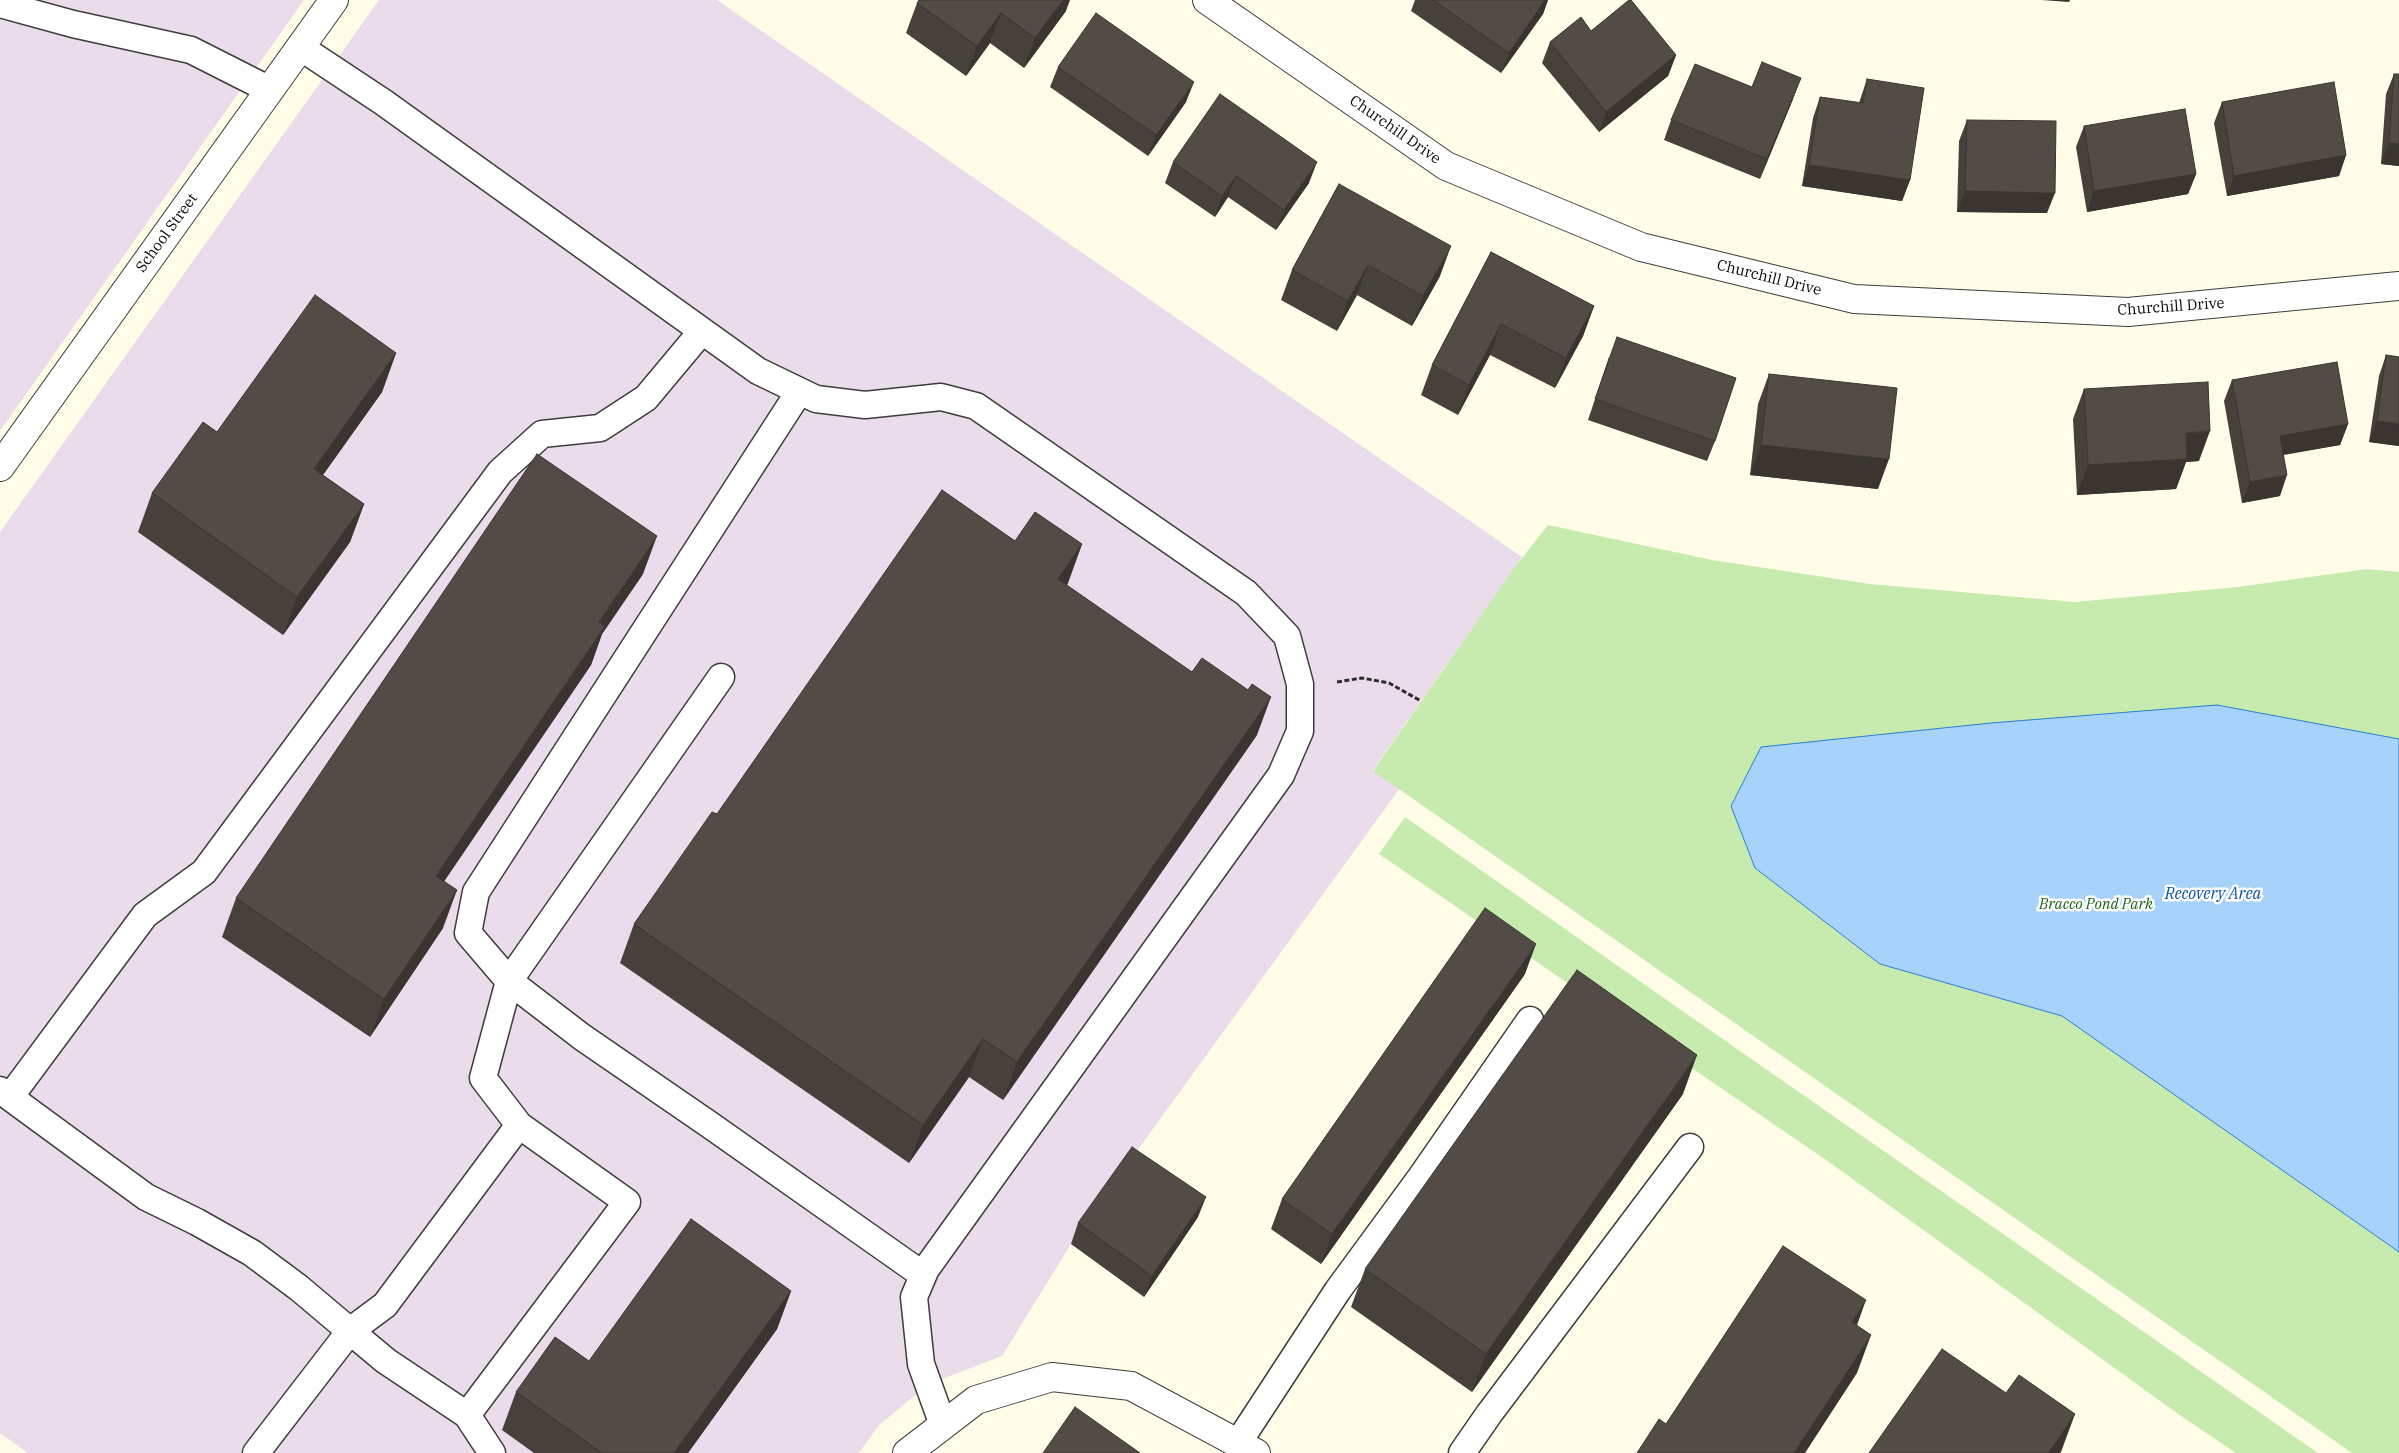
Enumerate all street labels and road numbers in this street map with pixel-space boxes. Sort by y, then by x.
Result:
street label: Churchill Drive [1346,92,1444,168]
street label: School Street [132,190,202,276]
street label: Churchill Drive [1715,256,1823,300]
street label: Churchill Drive [2117,294,2225,320]

